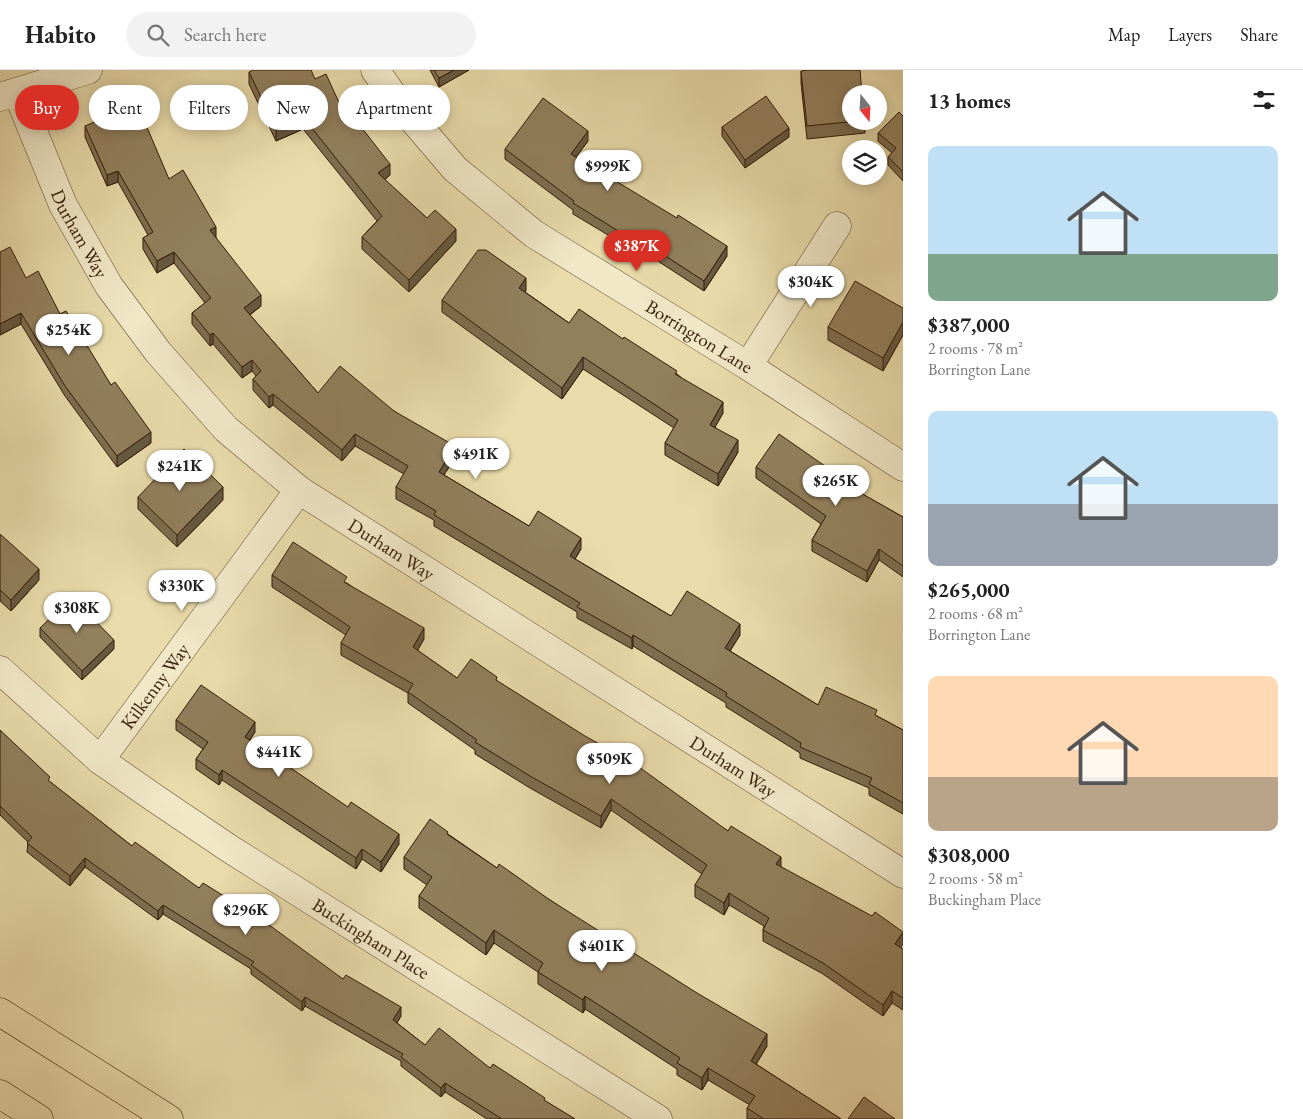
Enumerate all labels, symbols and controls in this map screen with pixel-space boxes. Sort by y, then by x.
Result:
search box [126,12,476,57]
text: Habito [25,19,96,50]
icon: search [144,21,172,49]
text: Search here [184,22,266,47]
text: Map [1108,23,1140,46]
text: Layers [1168,23,1212,46]
text: Share [1240,23,1278,46]
chip: Buy [15,85,79,130]
chip: Rent [89,85,160,130]
chip: Filters [170,85,248,130]
chip: New [258,85,328,130]
chip: Apartment [338,85,450,130]
north arrow [842,85,888,130]
map controls [842,85,887,185]
icon: filters [1250,86,1278,114]
text: 13 homes [928,87,1011,114]
button: layers [842,140,887,185]
pin: $999K [573,150,643,192]
text: $999K [586,155,630,176]
icon: home [1058,178,1148,268]
street label: Durham Way [45,185,115,283]
pin: $387K [602,230,672,272]
text: $387K [615,235,659,256]
pin: $304K [776,266,846,308]
text: $304K [789,271,833,292]
street label: Borrington Lane [641,293,758,379]
text: $387,000 [928,311,1010,338]
pin: $254K [34,314,104,356]
text: $254K [47,319,91,340]
text: 2 rooms · 78 m² [928,338,1023,359]
text: Borrington Lane [928,359,1030,380]
pin: $491K [441,438,511,480]
text: $491K [454,443,498,464]
icon: home [1058,443,1148,533]
pin: $241K [145,450,215,492]
text: $241K [158,455,202,476]
pin: $265K [801,464,871,507]
text: $265K [814,470,858,491]
street label: Durham Way [344,512,440,586]
pin: $330K [147,570,217,612]
text: $330K [160,575,204,596]
text: $265,000 [928,576,1010,603]
pin: $308K [42,592,112,634]
text: $308K [55,597,99,618]
text: 2 rooms · 68 m² [928,603,1023,624]
text: Borrington Lane [928,624,1030,645]
street label: Kilkenny Way [114,637,195,734]
icon: home [1058,708,1148,798]
street label: Durham Way [685,729,782,803]
pin: $441K [244,736,314,778]
text: $441K [257,741,301,762]
pin: $509K [575,742,645,785]
text: $509K [588,748,632,769]
text: $308,000 [928,841,1010,868]
text: 2 rooms · 58 m² [928,868,1023,889]
text: Buckingham Place [928,889,1041,910]
street label: Buckingham Place [308,892,435,984]
pin: $296K [211,894,281,936]
text: $296K [224,899,268,920]
pin: $401K [567,930,637,972]
text: $401K [580,935,624,956]

